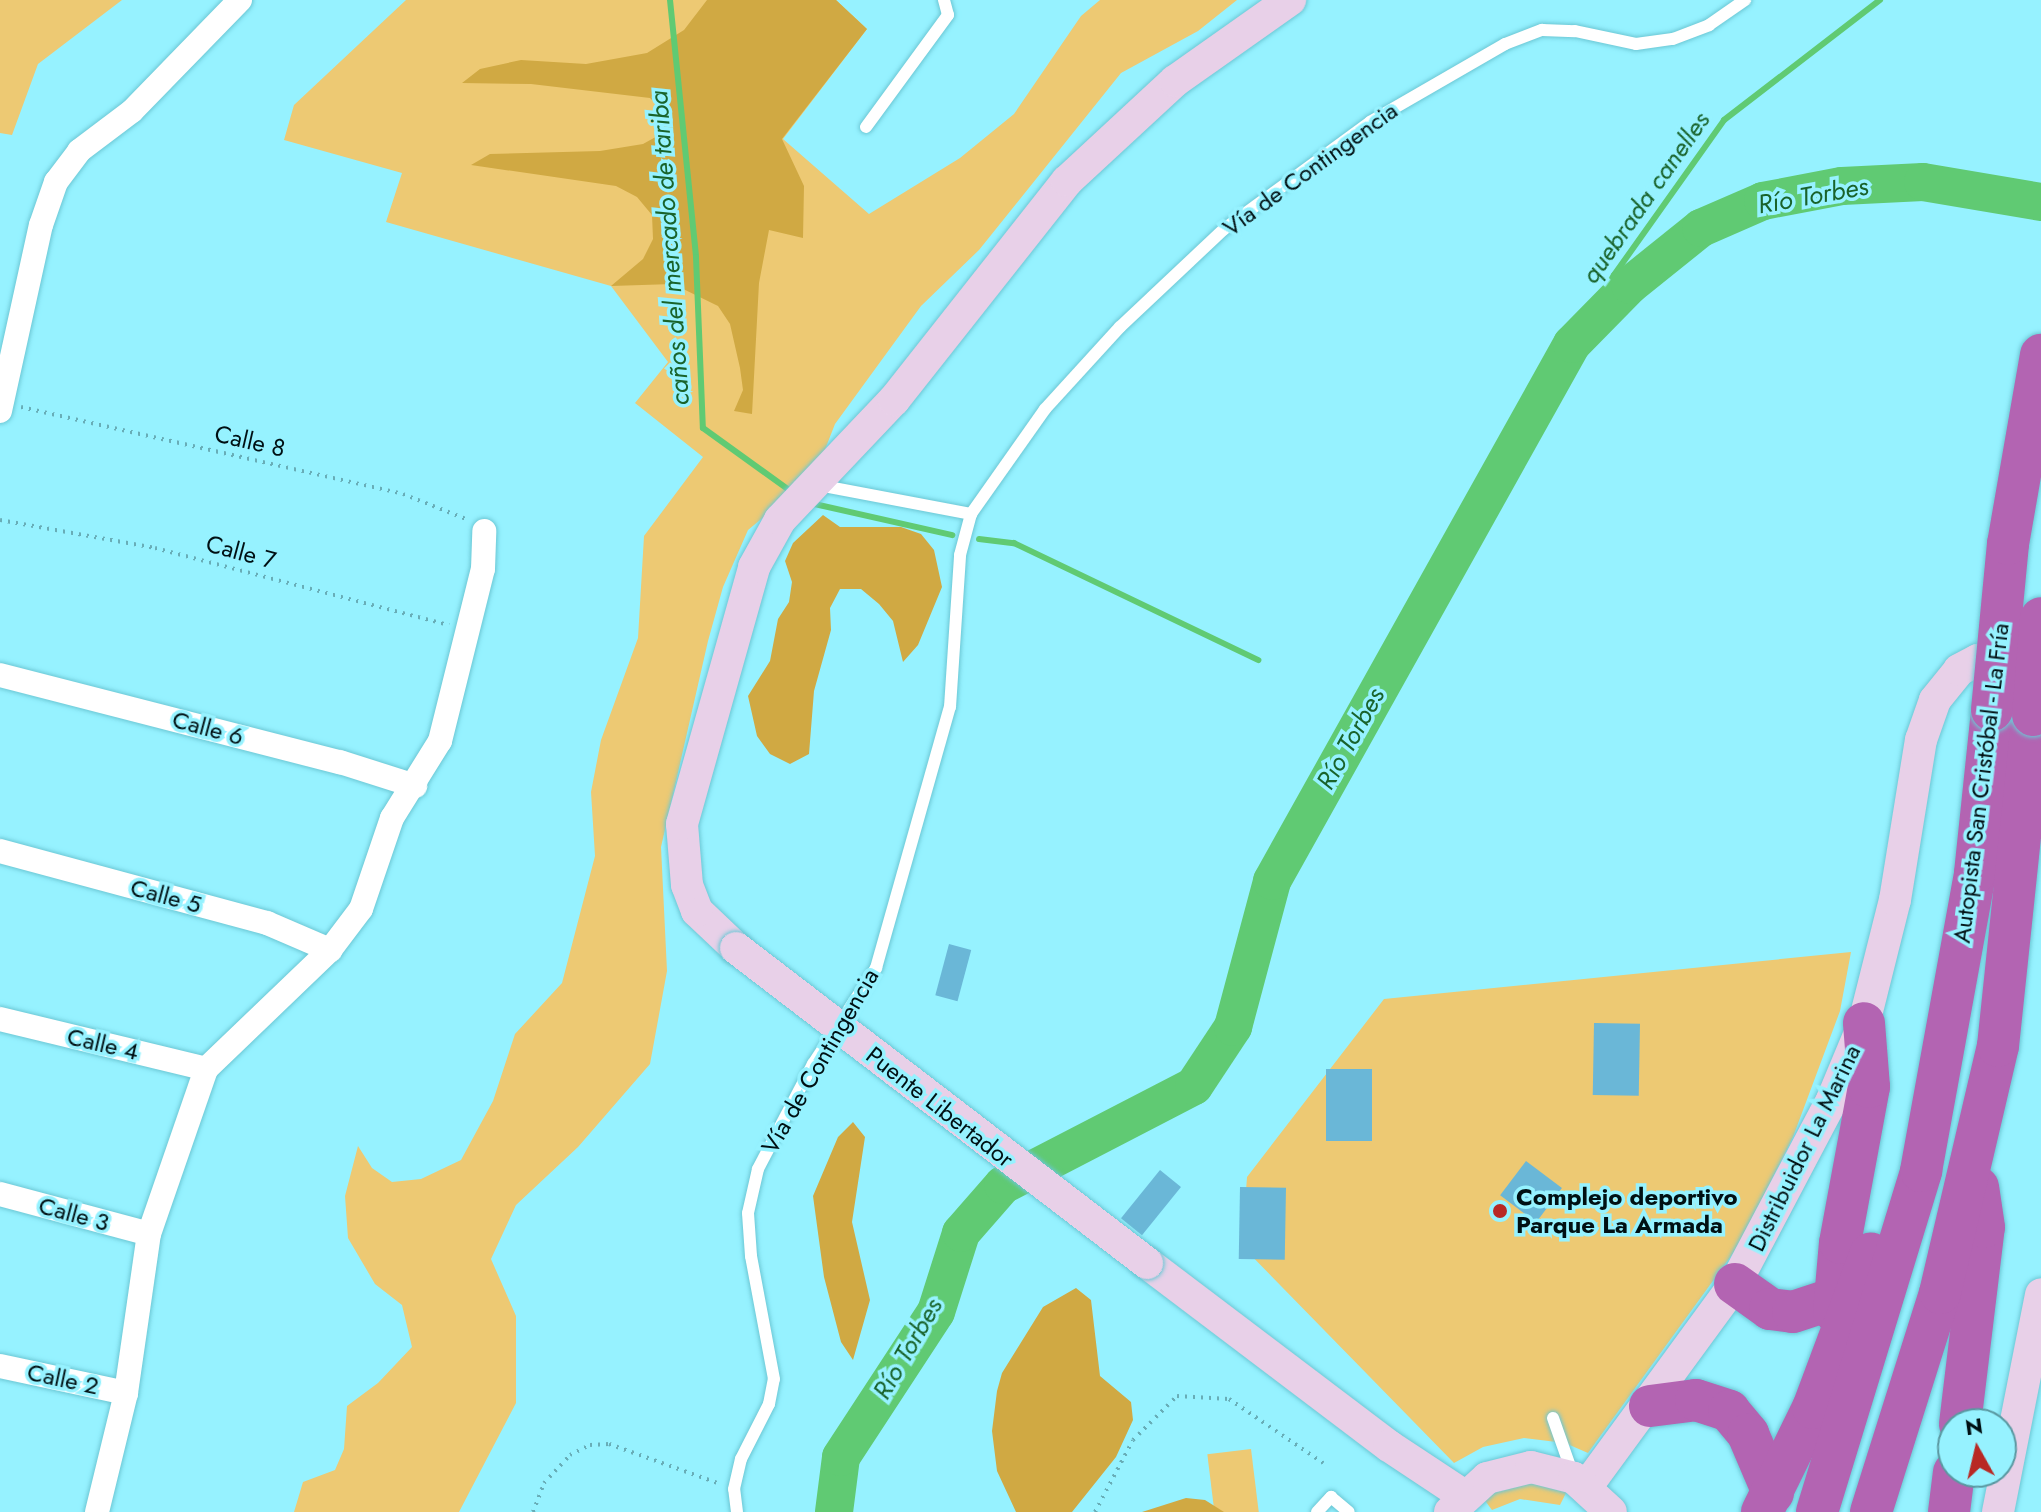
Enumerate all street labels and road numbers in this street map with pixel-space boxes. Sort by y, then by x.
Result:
street label: Vía de Contingencia [1217,96,1403,242]
street label: Calle 8 [212,419,288,463]
street label: Calle 7 [203,529,279,575]
street label: Autopista San Cristóbal - La Fría [1947,621,2015,945]
street label: Calle 6 [169,705,247,751]
street label: Calle 5 [127,873,205,919]
street label: Vía de Contingencia [755,963,885,1159]
street label: Calle 4 [64,1022,142,1066]
street label: Puente Libertador [861,1040,1019,1174]
street label: Distribuidor La Marina [1741,1040,1867,1256]
street label: Calle 3 [36,1191,112,1237]
street label: Calle 2 [25,1357,101,1401]

